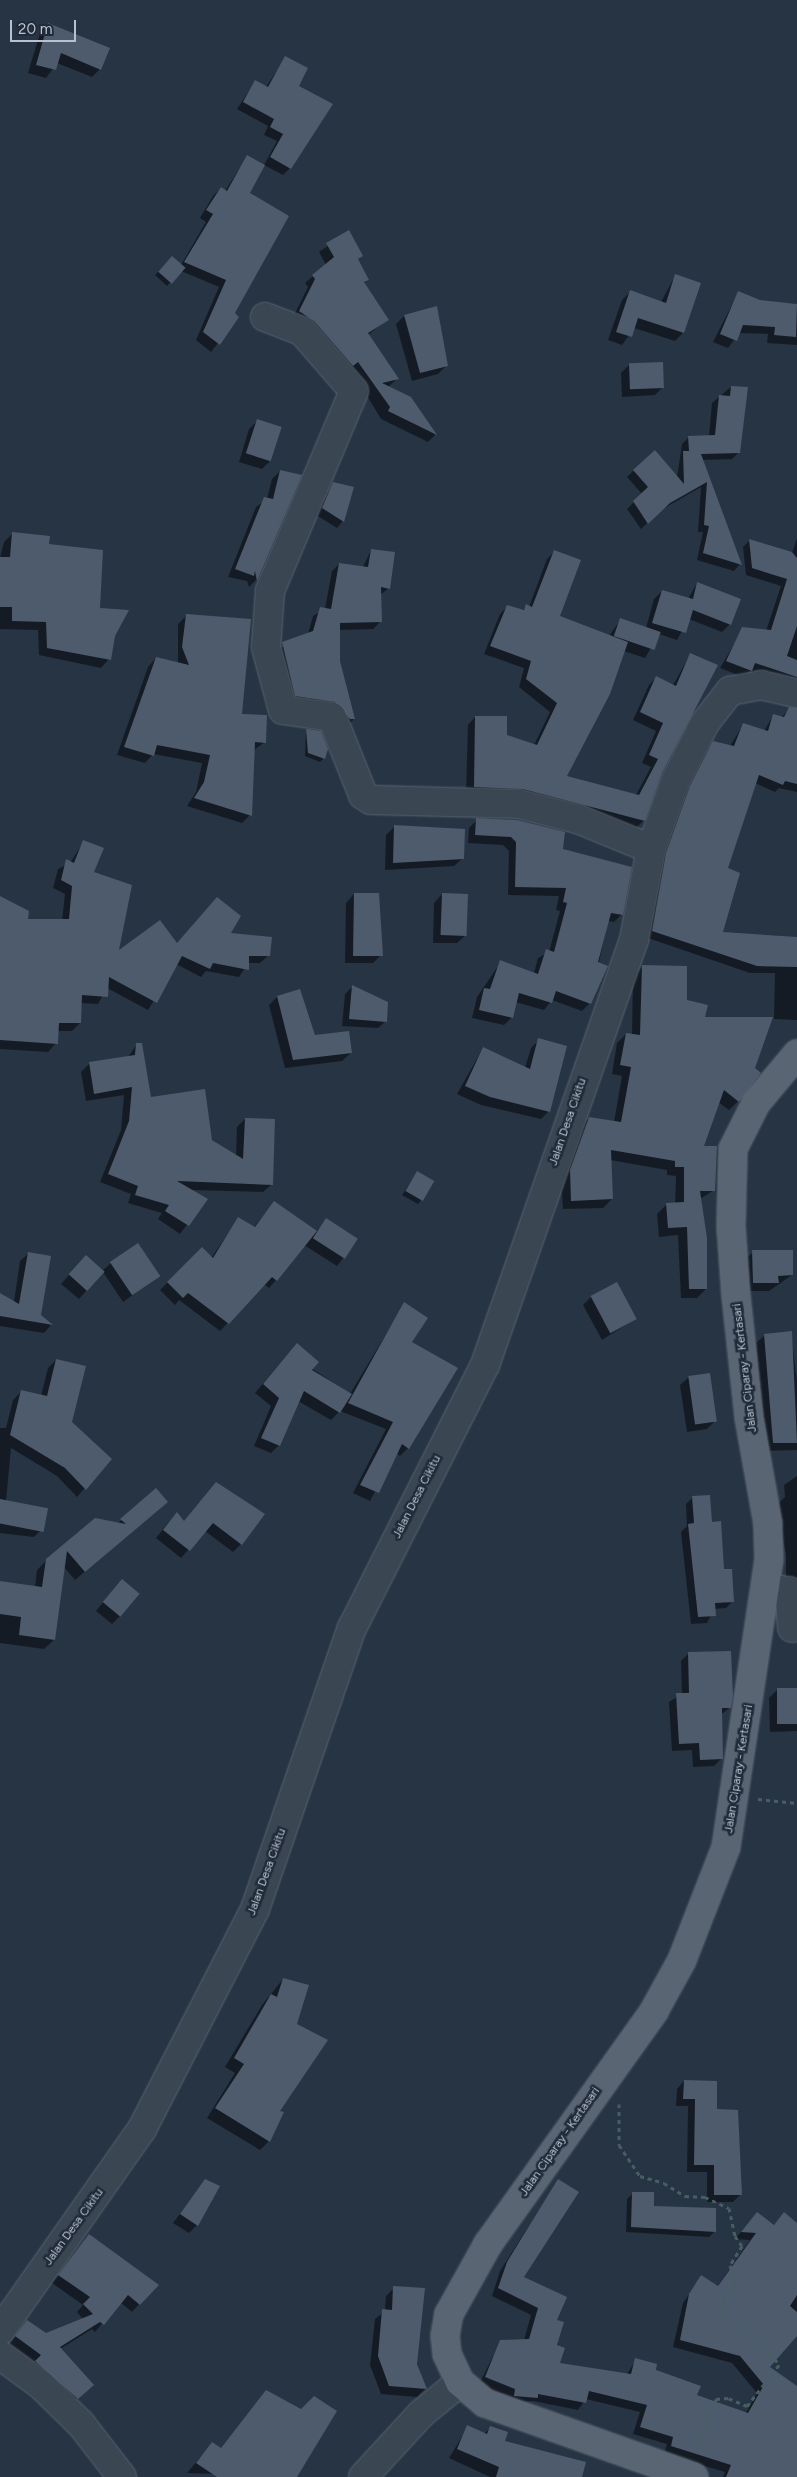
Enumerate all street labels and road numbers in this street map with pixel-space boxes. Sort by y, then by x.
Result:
street label: Jalan Desa Cikitu [546,1076,590,1168]
street label: Jalan Ciparay - Kertasari [730,1303,760,1433]
street label: Jalan Desa Cikitu [390,1453,444,1541]
street label: Jalan Ciparay - Kertasari [722,1704,756,1834]
street label: Jalan Desa Cikitu [245,1827,289,1917]
street label: Jalan Ciparay - Kertasari [517,2085,603,2199]
street label: Jalan Desa Cikitu [41,2186,107,2268]

